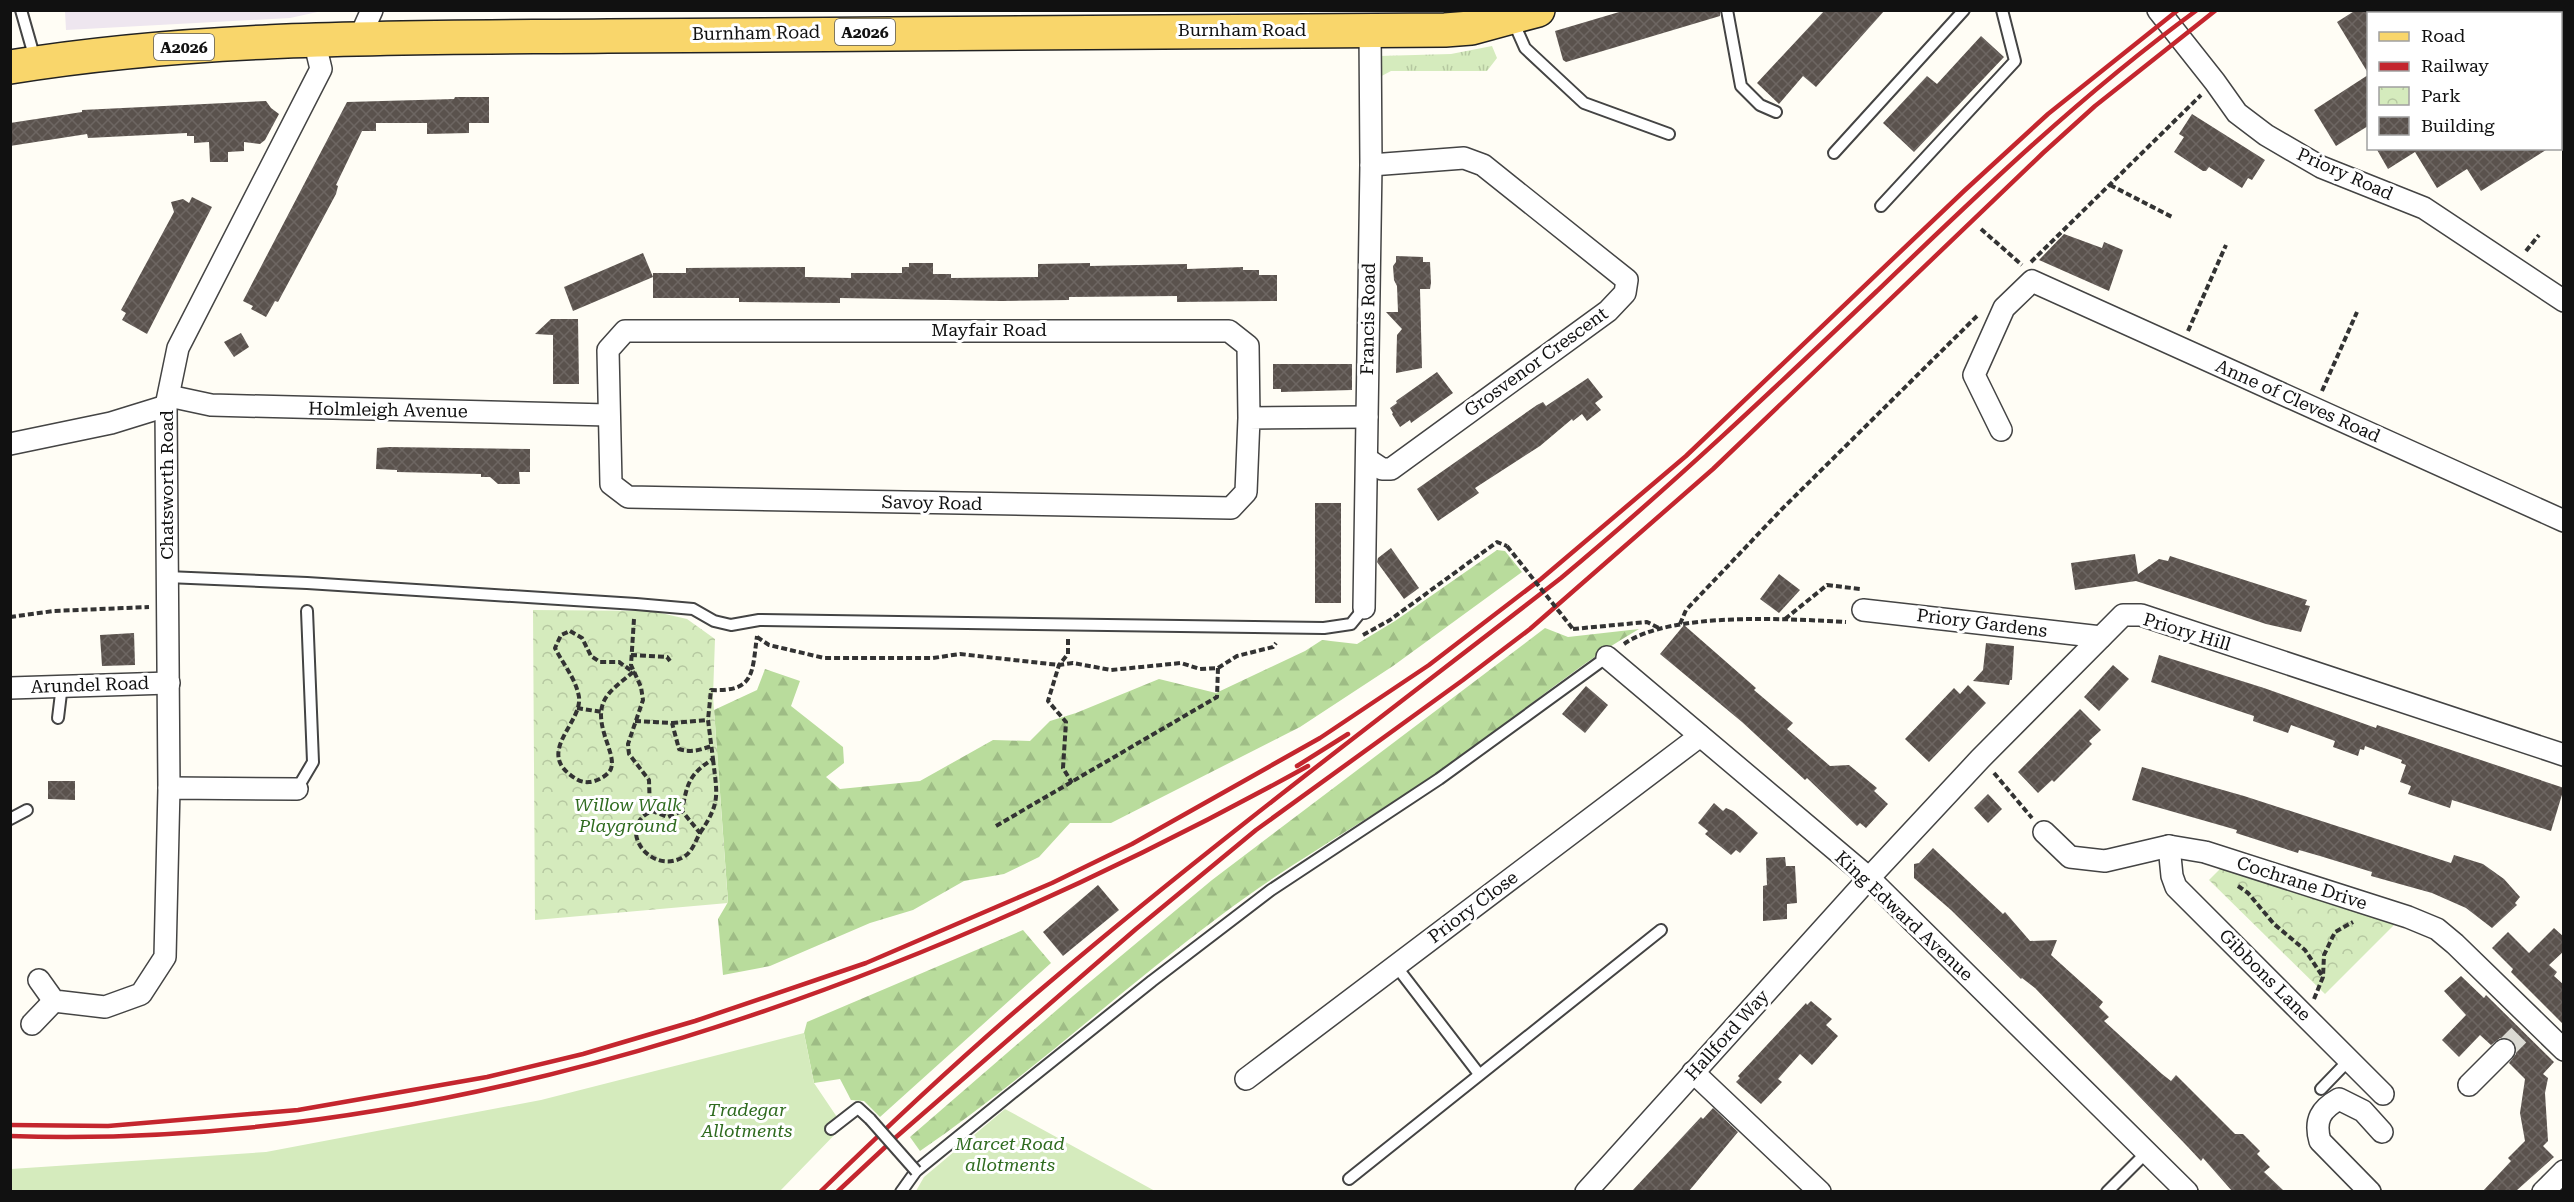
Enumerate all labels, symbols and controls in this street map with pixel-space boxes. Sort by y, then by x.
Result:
legend [2367,12,2562,150]
road number: A2026 [835,19,895,45]
street label: Burnham Road [1178,19,1307,40]
street label: Burnham Road [692,21,821,44]
text: Road [2421,25,2466,46]
road number: A2026 [154,34,214,60]
text: Railway [2421,55,2489,76]
text: Park [2421,85,2461,106]
text: Building [2421,115,2495,136]
street label: Priory Road [2294,143,2397,204]
street label: Francis Road [1356,262,1379,375]
street label: Grosvenor Crescent [1460,302,1612,421]
street label: Mayfair Road [931,319,1047,340]
street label: Anne of Cleves Road [2213,355,2384,447]
street label: Holmleigh Avenue [308,398,468,421]
street label: Chatsworth Road [156,410,177,560]
street label: Savoy Road [881,491,983,514]
street label: Priory Gardens [1915,604,2049,641]
street label: Priory Hill [2141,608,2234,655]
street label: Arundel Road [30,672,150,697]
park label: Willow Walk Playground [574,794,682,836]
street label: King Edward Avenue [1831,846,1978,985]
street label: Cochrane Drive [2234,852,2370,914]
street label: Priory Close [1424,866,1522,947]
street label: Gibbons Lane [2215,924,2316,1025]
street label: Hallford Way [1681,985,1773,1084]
park label: Tradegar Allotments [701,1099,792,1141]
park label: Marcet Road allotments [954,1133,1065,1175]

